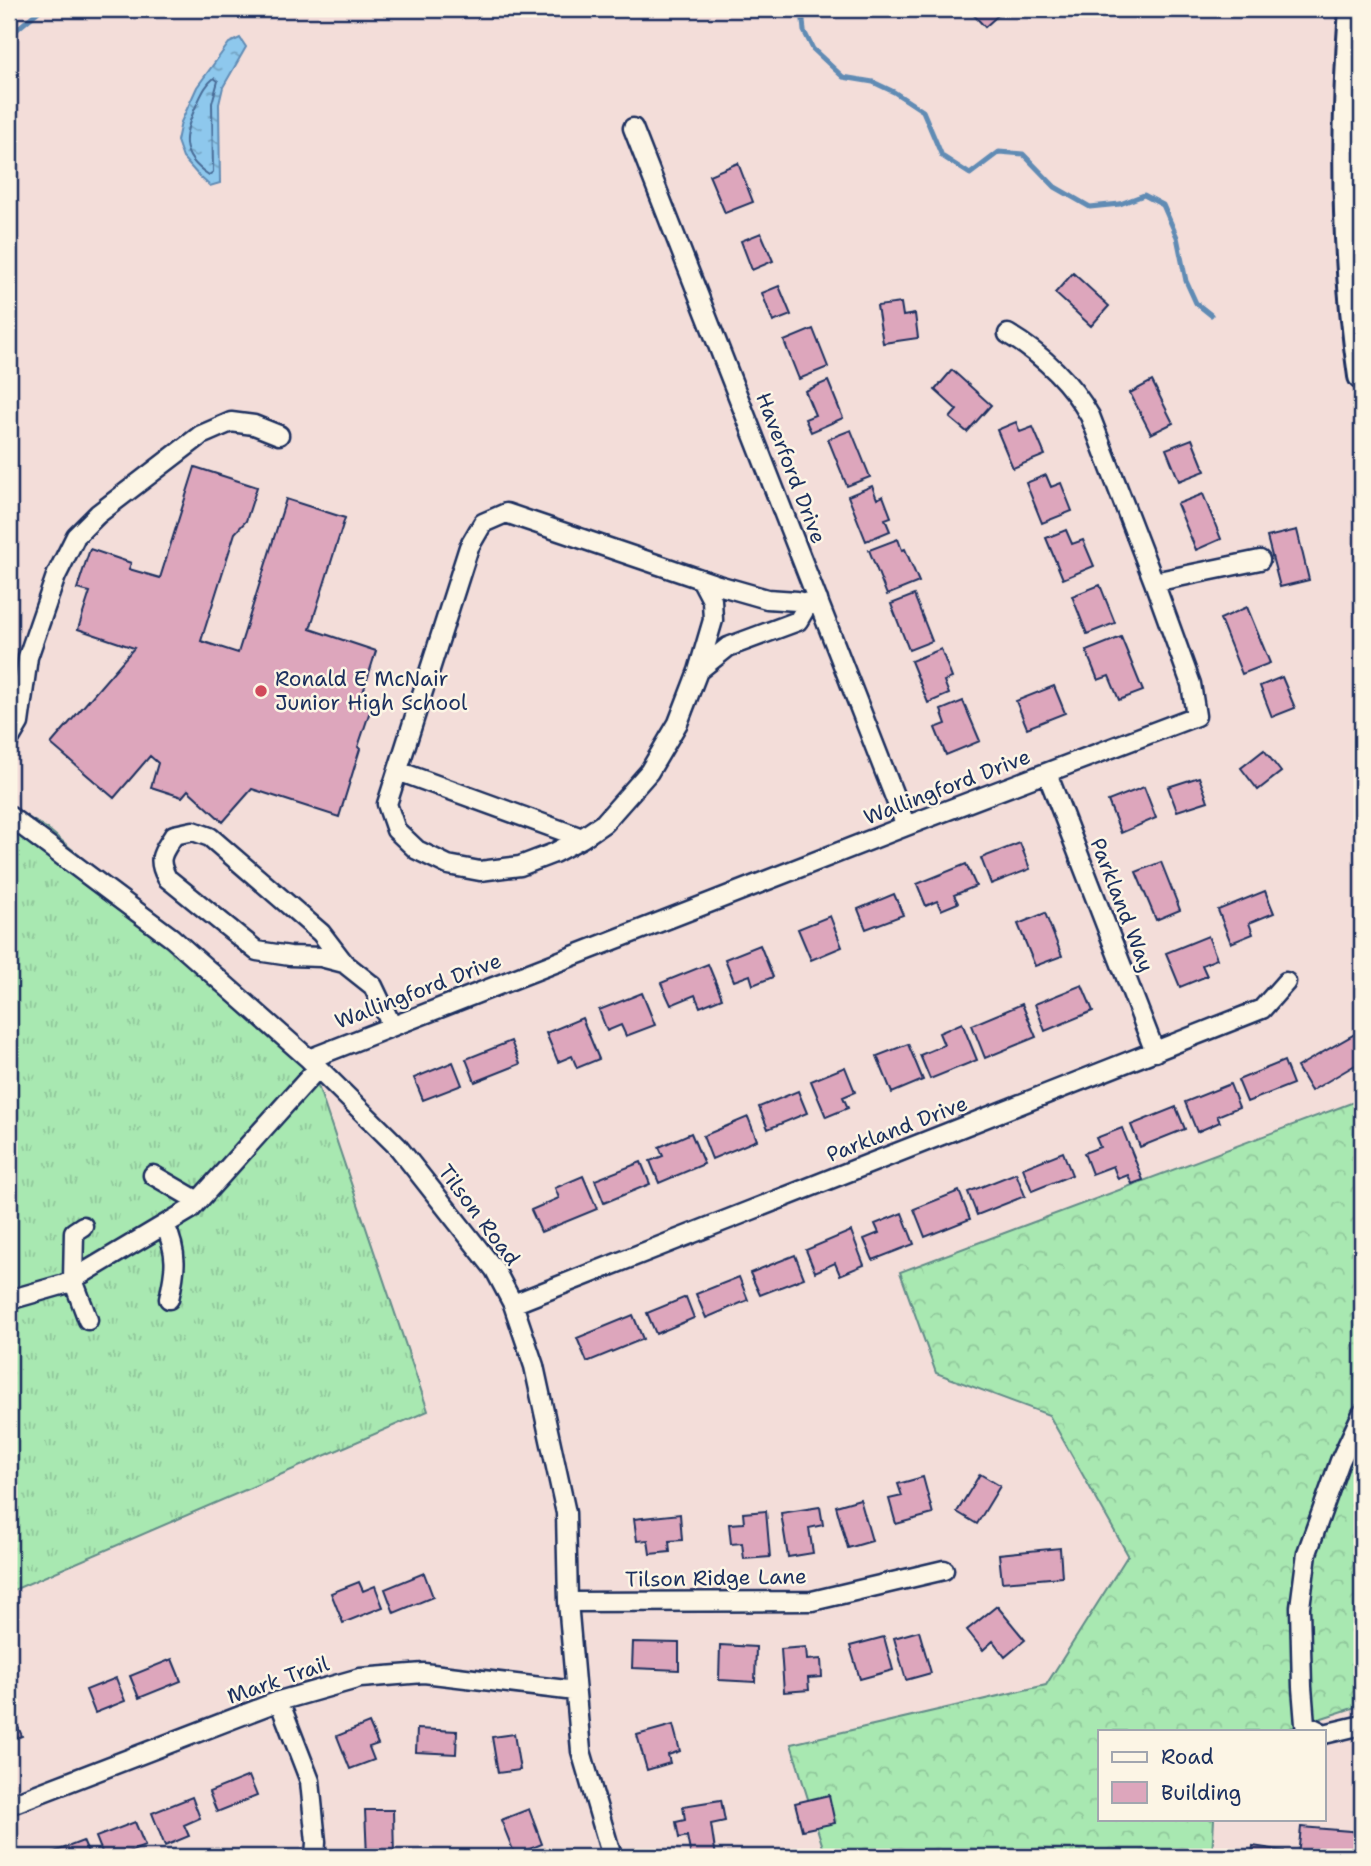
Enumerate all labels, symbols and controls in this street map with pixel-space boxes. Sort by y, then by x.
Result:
street label: Haverford Drive [749,388,833,548]
place label: Ronald E McNair Junior High School [275,665,468,717]
marker: Ronald E McNair Junior High School [253,683,269,699]
street label: Wallingford Drive [860,742,1034,832]
street label: Parkland Way [1084,834,1160,976]
street label: Wallingford Drive [331,946,505,1036]
street label: Parkland Drive [823,1089,971,1169]
street label: Tilson Road [432,1159,526,1271]
street label: Tilson Ridge Lane [625,1562,807,1594]
street label: Mark Trail [223,1649,333,1710]
legend [1098,1730,1326,1820]
text: Road [1161,1743,1214,1771]
text: Building [1161,1779,1241,1807]

